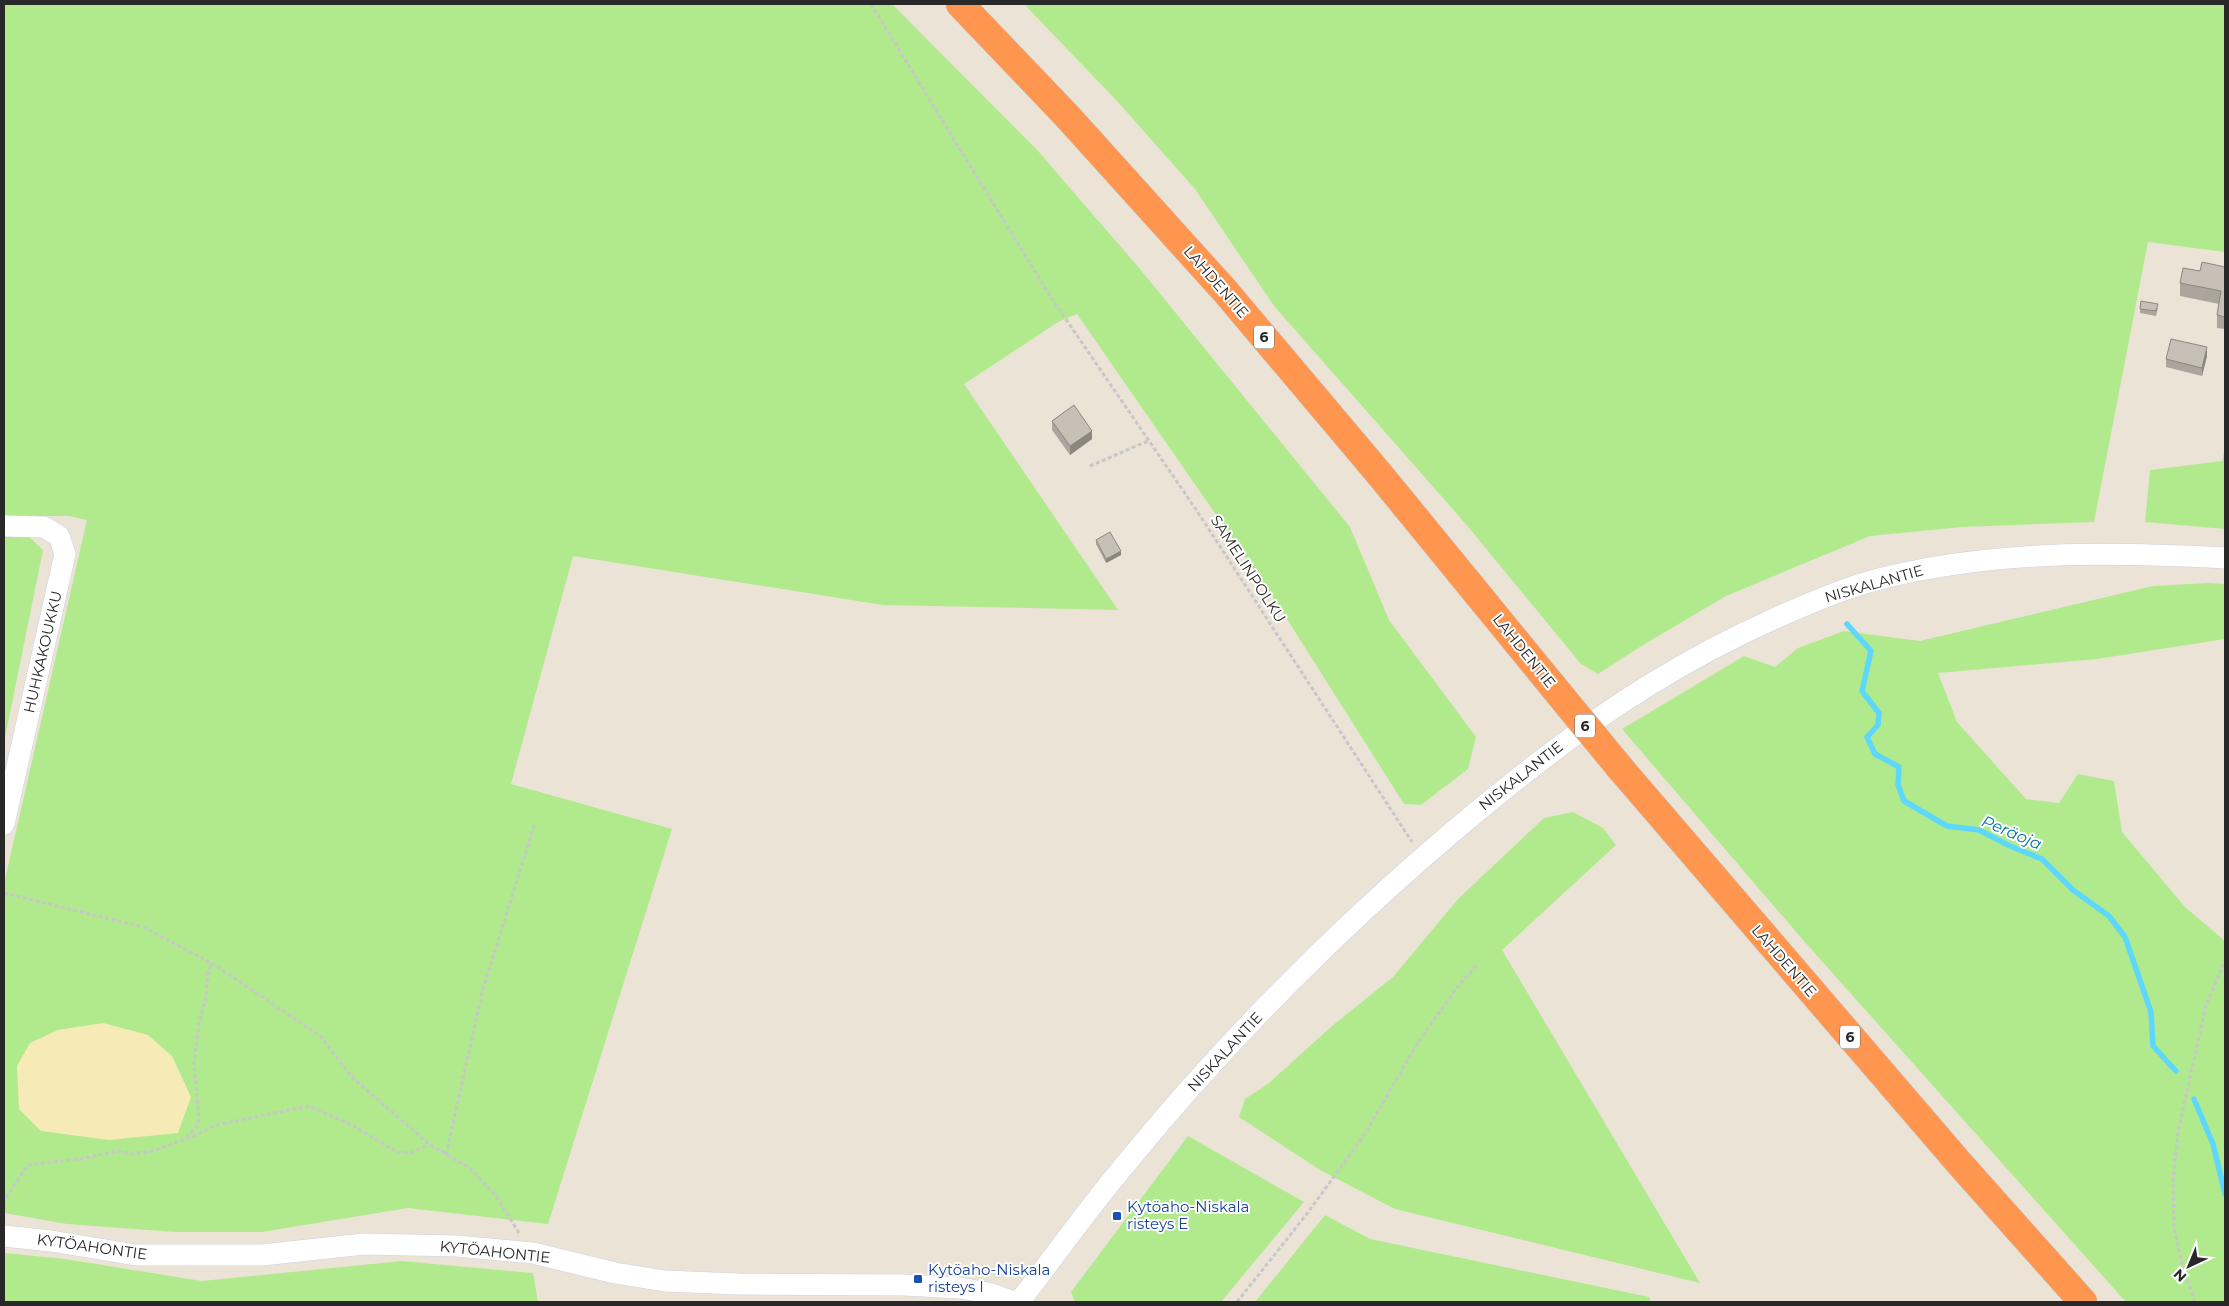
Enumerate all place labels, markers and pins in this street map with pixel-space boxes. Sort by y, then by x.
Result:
place label: Kytöaho-Niskala risteys E [1127,1197,1249,1233]
marker: Kytöaho-Niskala risteys E [1111,1210,1123,1222]
place label: Kytöaho-Niskala risteys I [928,1260,1050,1296]
marker: Kytöaho-Niskala risteys I [912,1273,924,1285]

